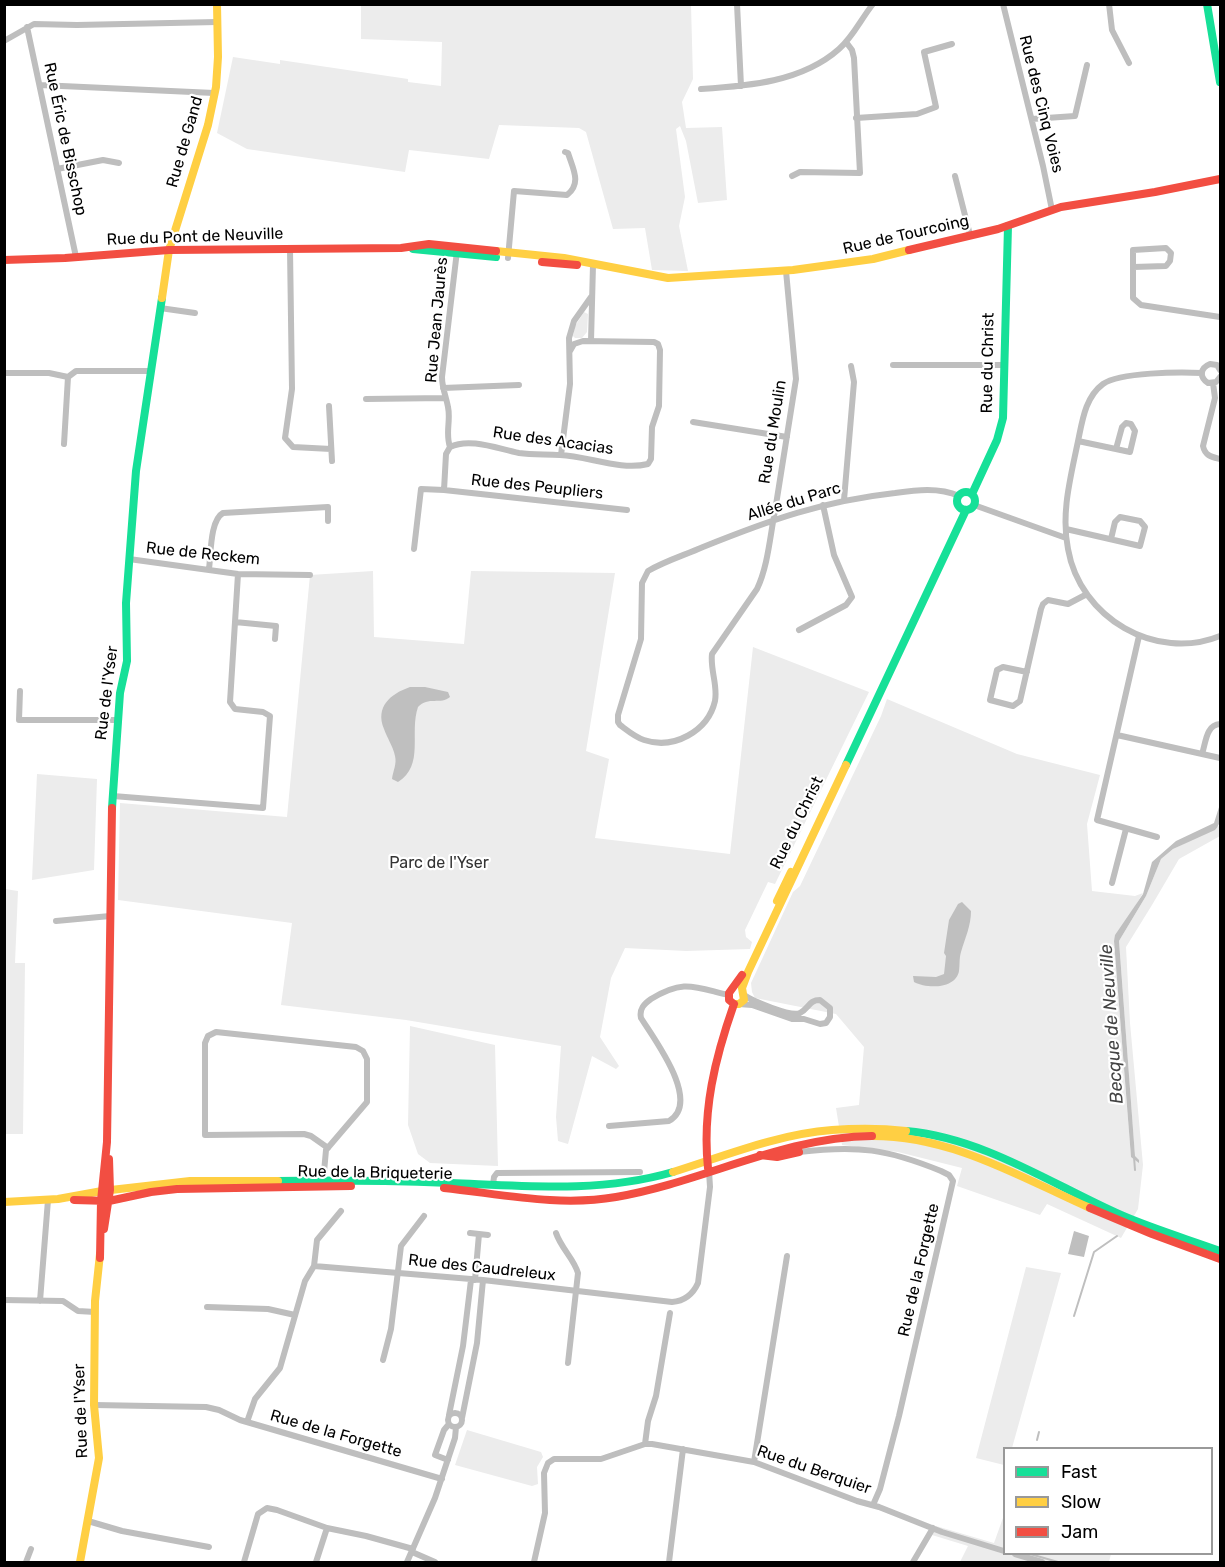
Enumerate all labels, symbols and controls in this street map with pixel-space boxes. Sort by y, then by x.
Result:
street label: Rue des Cinq Voies [1015,33,1067,175]
street label: Rue Éric de Bisschop [39,61,91,217]
street label: Rue de Gand [163,94,207,190]
street label: Rue de Tourcoing [841,211,971,259]
street label: Rue du Pont de Neuville [106,224,284,250]
street label: Rue Jean Jaurès [422,256,452,384]
street label: Rue du Christ [978,312,998,414]
street label: Rue du Moulin [755,379,791,485]
street label: Rue des Acacias [491,423,615,459]
street label: Rue des Peupliers [470,471,604,503]
street label: Allée du Parc [745,479,843,525]
street label: Rue de Reckem [145,538,261,570]
street label: Rue de l'Yser [92,645,122,741]
street label: Rue du Christ [766,773,828,873]
park label: Parc de l'Yser [389,853,489,873]
water label: Becque de Neuville [1096,943,1128,1105]
street label: Rue de la Briqueterie [297,1162,453,1184]
street label: Rue de la Forgette [894,1201,944,1339]
street label: Rue des Caudreleux [407,1251,557,1285]
street label: Rue de l'Yser [70,1363,92,1459]
street label: Rue de la Forgette [268,1406,404,1462]
street label: Rue du Berquier [754,1441,874,1499]
legend [1003,1447,1213,1555]
text: Fast [1061,1461,1097,1483]
text: Slow [1061,1491,1101,1513]
text: Jam [1061,1521,1098,1543]

